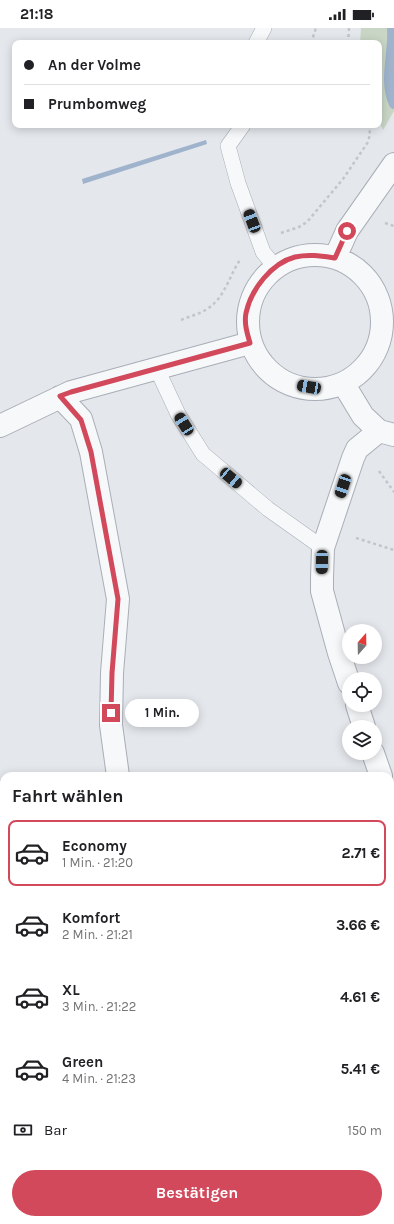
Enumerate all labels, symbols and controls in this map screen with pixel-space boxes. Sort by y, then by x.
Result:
text: 21:18 [20,5,54,23]
text: An der Volme [48,56,141,74]
text: Prumbomweg [48,95,146,113]
car [242,208,262,234]
route start [338,222,356,240]
car [296,379,322,395]
car [173,411,195,437]
car [218,466,244,490]
car [334,473,352,499]
car [316,550,328,574]
north arrow [342,624,382,664]
map controls [342,624,382,760]
button: locate [342,672,382,712]
callout: 1 Min. [125,699,199,727]
route end [102,704,120,722]
text: 1 Min. [145,705,179,720]
button: layers [342,720,382,760]
text: Fahrt wählen [12,785,124,807]
icon: car [14,835,50,871]
text: Economy [62,837,127,855]
text: 2.71 € [342,844,380,862]
text: 1 Min. · 21:20 [62,855,133,870]
icon: car [14,907,50,943]
text: Komfort [62,909,120,927]
text: 3.66 € [336,916,380,934]
text: 2 Min. · 21:21 [62,927,133,942]
icon: car [14,979,50,1015]
text: XL [62,981,80,999]
text: 4.61 € [340,988,380,1006]
text: 3 Min. · 21:22 [62,999,136,1014]
icon: car [14,1051,50,1087]
text: Green [62,1053,103,1071]
text: 5.41 € [340,1060,380,1078]
text: 4 Min. · 21:23 [62,1071,136,1086]
icon: cash [12,1119,34,1141]
text: Bar [44,1121,67,1139]
text: 150 m [347,1123,382,1138]
button: Bestätigen [12,1170,382,1216]

